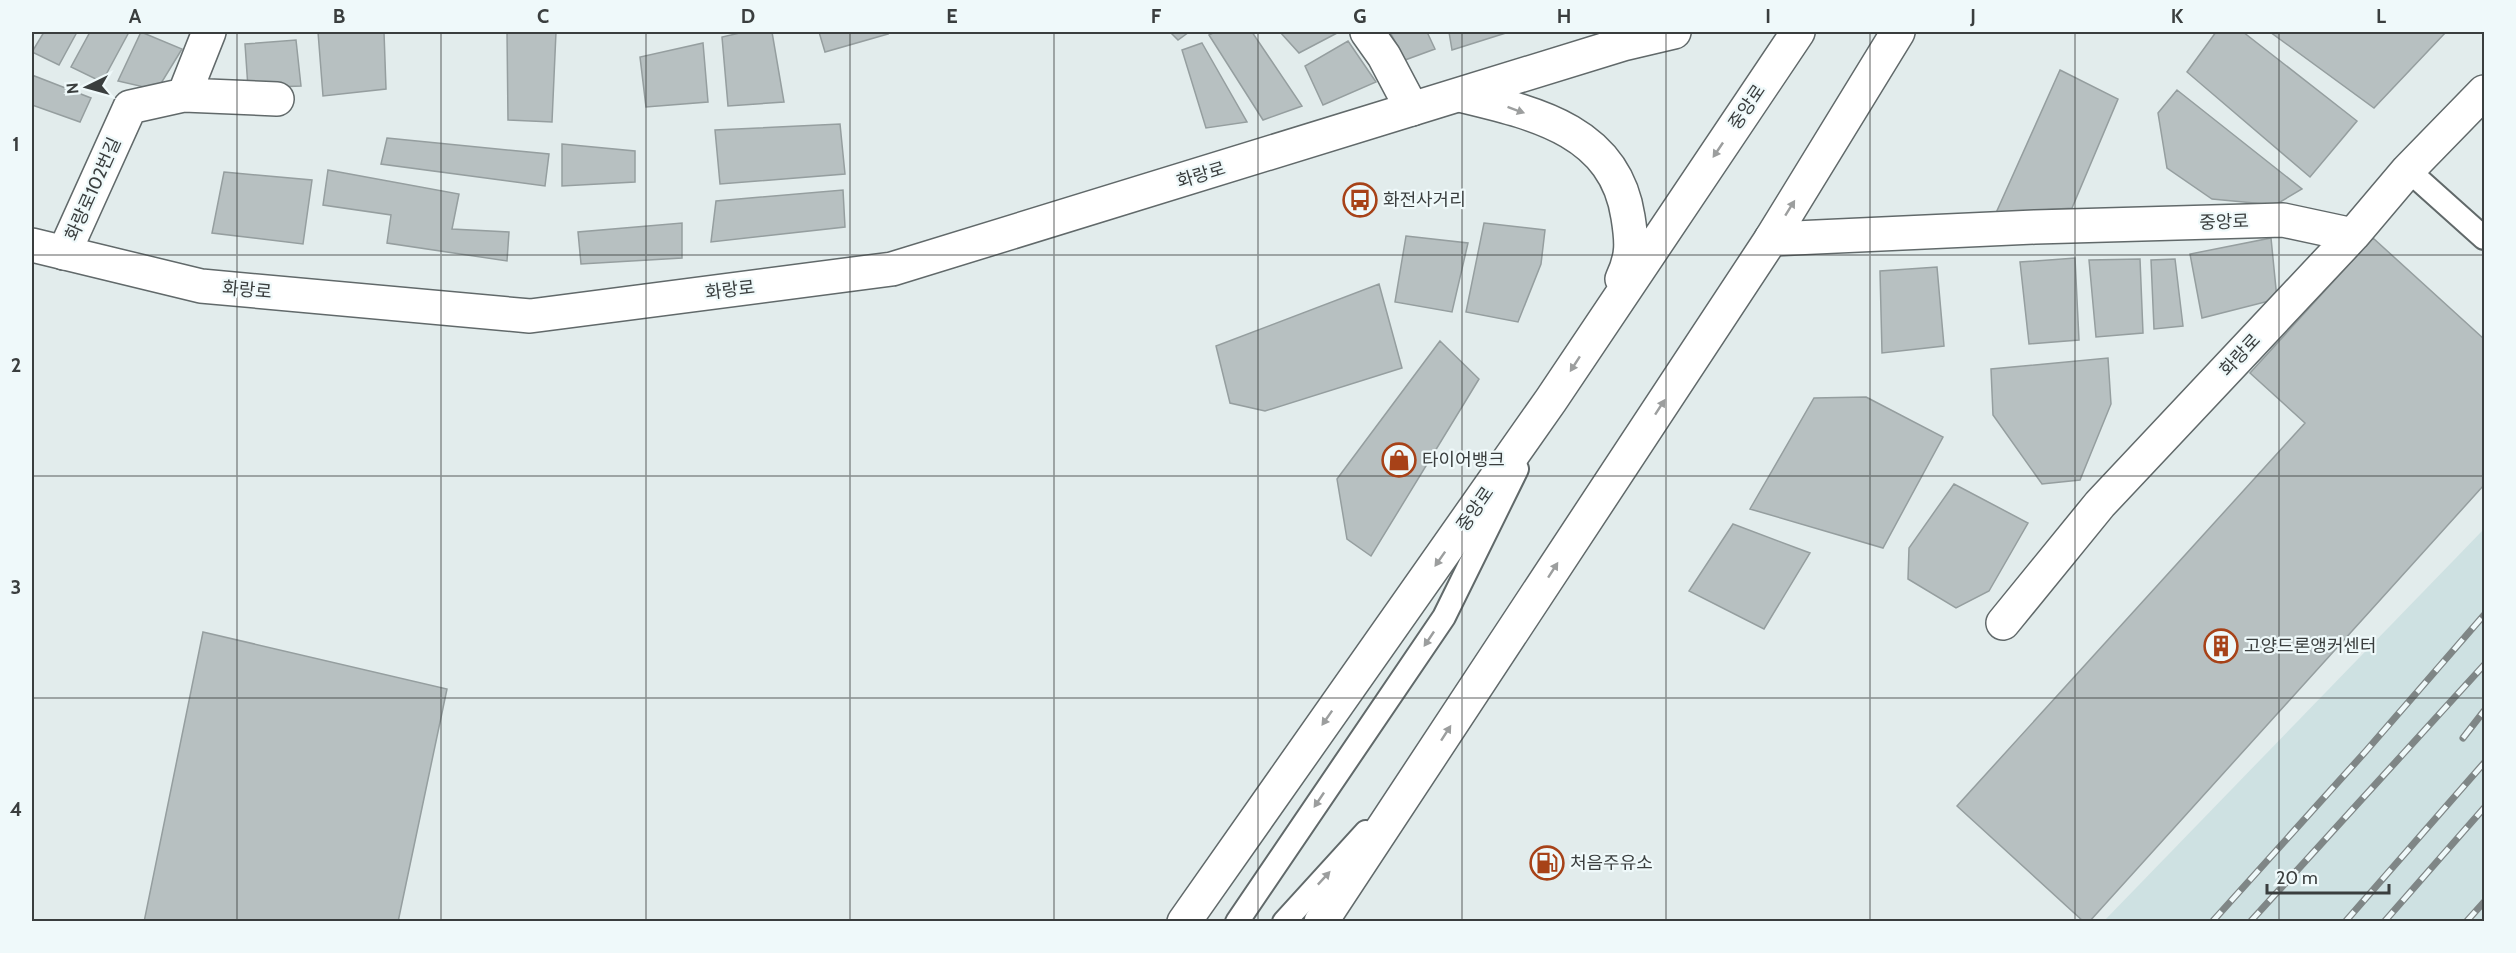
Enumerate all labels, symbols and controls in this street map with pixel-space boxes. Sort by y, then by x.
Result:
text: A [129,4,142,28]
text: B [333,4,345,28]
text: C [537,4,549,28]
text: D [741,4,755,28]
text: E [946,4,958,28]
text: F [1151,4,1162,28]
text: G [1353,4,1367,28]
text: H [1557,4,1571,28]
text: I [1765,4,1771,28]
text: J [1969,4,1976,28]
text: K [2171,4,2184,28]
text: L [2376,4,2386,28]
north arrow [57,57,117,117]
street label: 중앙로 [1724,80,1770,134]
text: N [63,82,83,95]
one-way arrow [1507,105,1525,115]
text: 1 [12,132,20,156]
street label: 화랑로102번길 [60,134,126,244]
one-way arrow [1712,141,1724,157]
street label: 화랑로 [1174,157,1228,193]
bus stop icon: 화전사거리 [1342,182,1378,218]
place label: 화전사거리 [1383,189,1466,211]
one-way arrow [1784,200,1795,216]
street label: 중앙로 [2199,210,2249,234]
street label: 화랑로 [704,276,756,304]
street label: 화랑로 [221,277,273,303]
street label: 화랑로 [2215,329,2265,381]
text: 2 [11,353,21,377]
one-way arrow [1569,356,1580,372]
one-way arrow [1655,399,1666,415]
shop icon: 타이어뱅크 [1381,442,1417,478]
place label: 타이어뱅크 [1422,449,1505,471]
street label: 중앙로 [1452,482,1498,536]
one-way arrow [1435,551,1446,567]
one-way arrow [1548,562,1559,578]
text: 3 [11,575,21,599]
building icon: 고양드론앵커센터 [2203,628,2239,664]
one-way arrow [1424,631,1435,647]
place label: 고양드론앵커센터 [2244,635,2376,657]
one-way arrow [1321,710,1333,726]
one-way arrow [1440,725,1451,741]
one-way arrow [1314,792,1325,809]
text: 4 [10,797,22,821]
fuel station icon: 처음주유소 [1529,845,1565,881]
place label: 처음주유소 [1570,852,1653,874]
scale bar [2267,857,2388,895]
text: 20 m [2276,867,2318,889]
one-way arrow [1317,871,1331,886]

